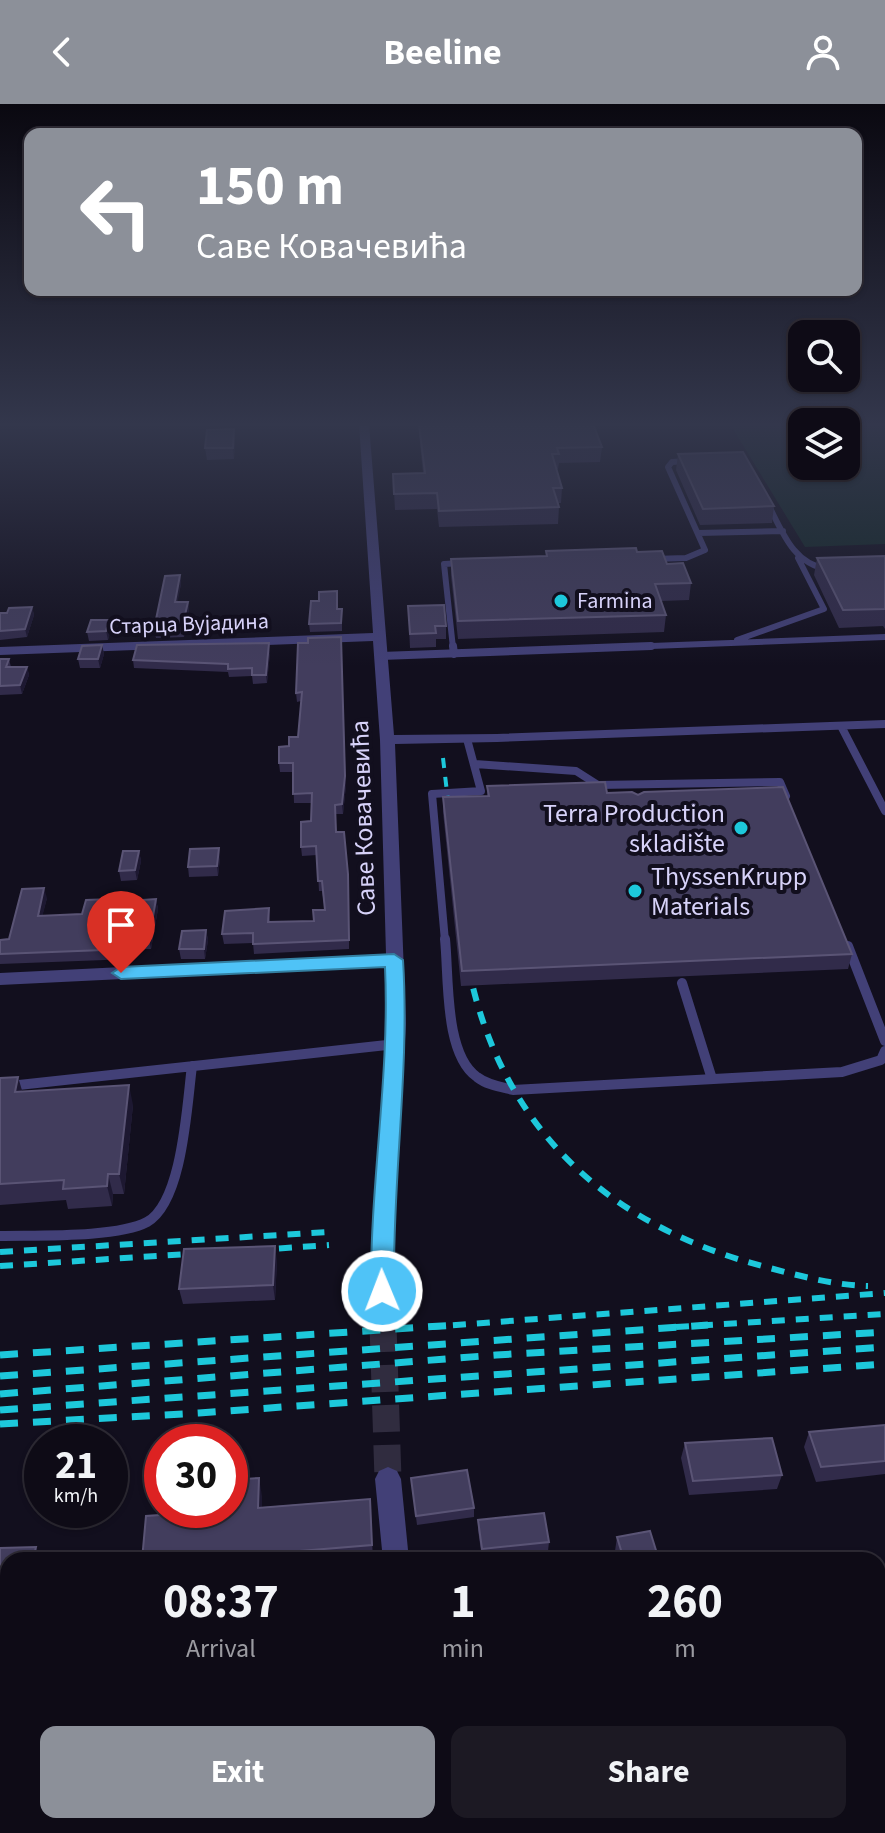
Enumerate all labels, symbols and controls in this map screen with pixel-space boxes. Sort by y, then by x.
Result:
text: Beeline [383,27,502,78]
icon: back [40,30,84,74]
icon: person [801,30,845,74]
text: 150 m [196,147,344,226]
icon: left [64,160,168,264]
text: Саве Ковачевића [196,221,467,272]
map controls [788,320,860,480]
button: search [788,320,860,392]
button: layers [788,408,860,480]
place label: Farmina [577,585,653,617]
marker: Farmina [552,592,570,610]
street label: Старца Вујадина [109,605,269,643]
street label: Саве Ковачевића [341,720,385,916]
place label: Terra Production skladište [543,795,725,862]
marker: Terra Production skladište [732,819,750,837]
place label: ThyssenKrupp Materials [651,858,807,925]
marker: ThyssenKrupp Materials [626,882,644,900]
pin [87,891,155,973]
icon: arrive [99,903,143,947]
position arrow [340,1249,424,1333]
speed limit sign: 30 [144,1424,248,1528]
text: 21 [55,1437,97,1494]
text: km/h [54,1482,98,1510]
text: 08:37 [163,1568,279,1636]
text: 1 [450,1568,476,1636]
text: 260 [647,1568,723,1636]
text: Arrival [186,1630,256,1667]
text: min [442,1630,484,1667]
text: m [674,1630,696,1667]
button: Exit [40,1726,435,1818]
button: Share [451,1726,846,1818]

